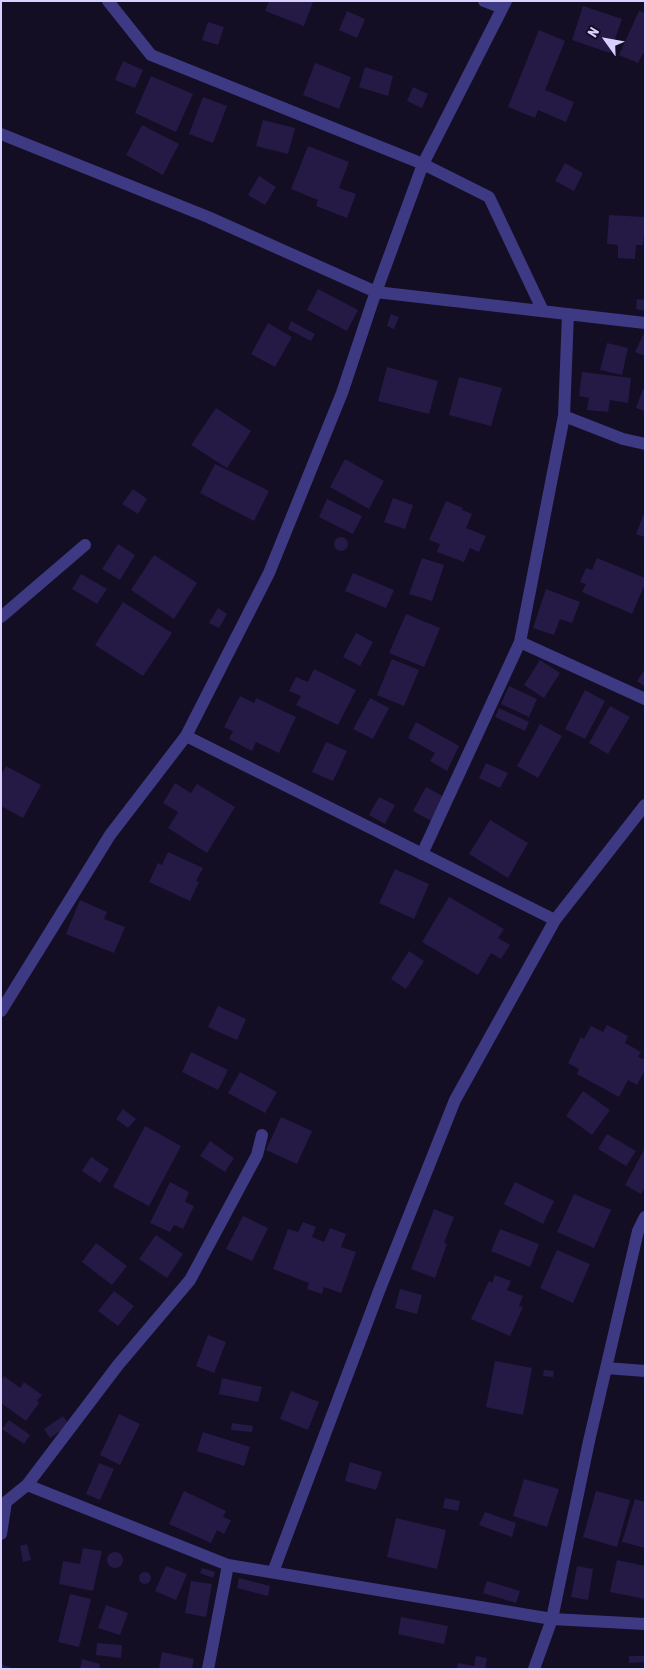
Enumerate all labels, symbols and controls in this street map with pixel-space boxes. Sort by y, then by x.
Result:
north arrow [581,15,631,65]
text: N [584,24,602,40]

